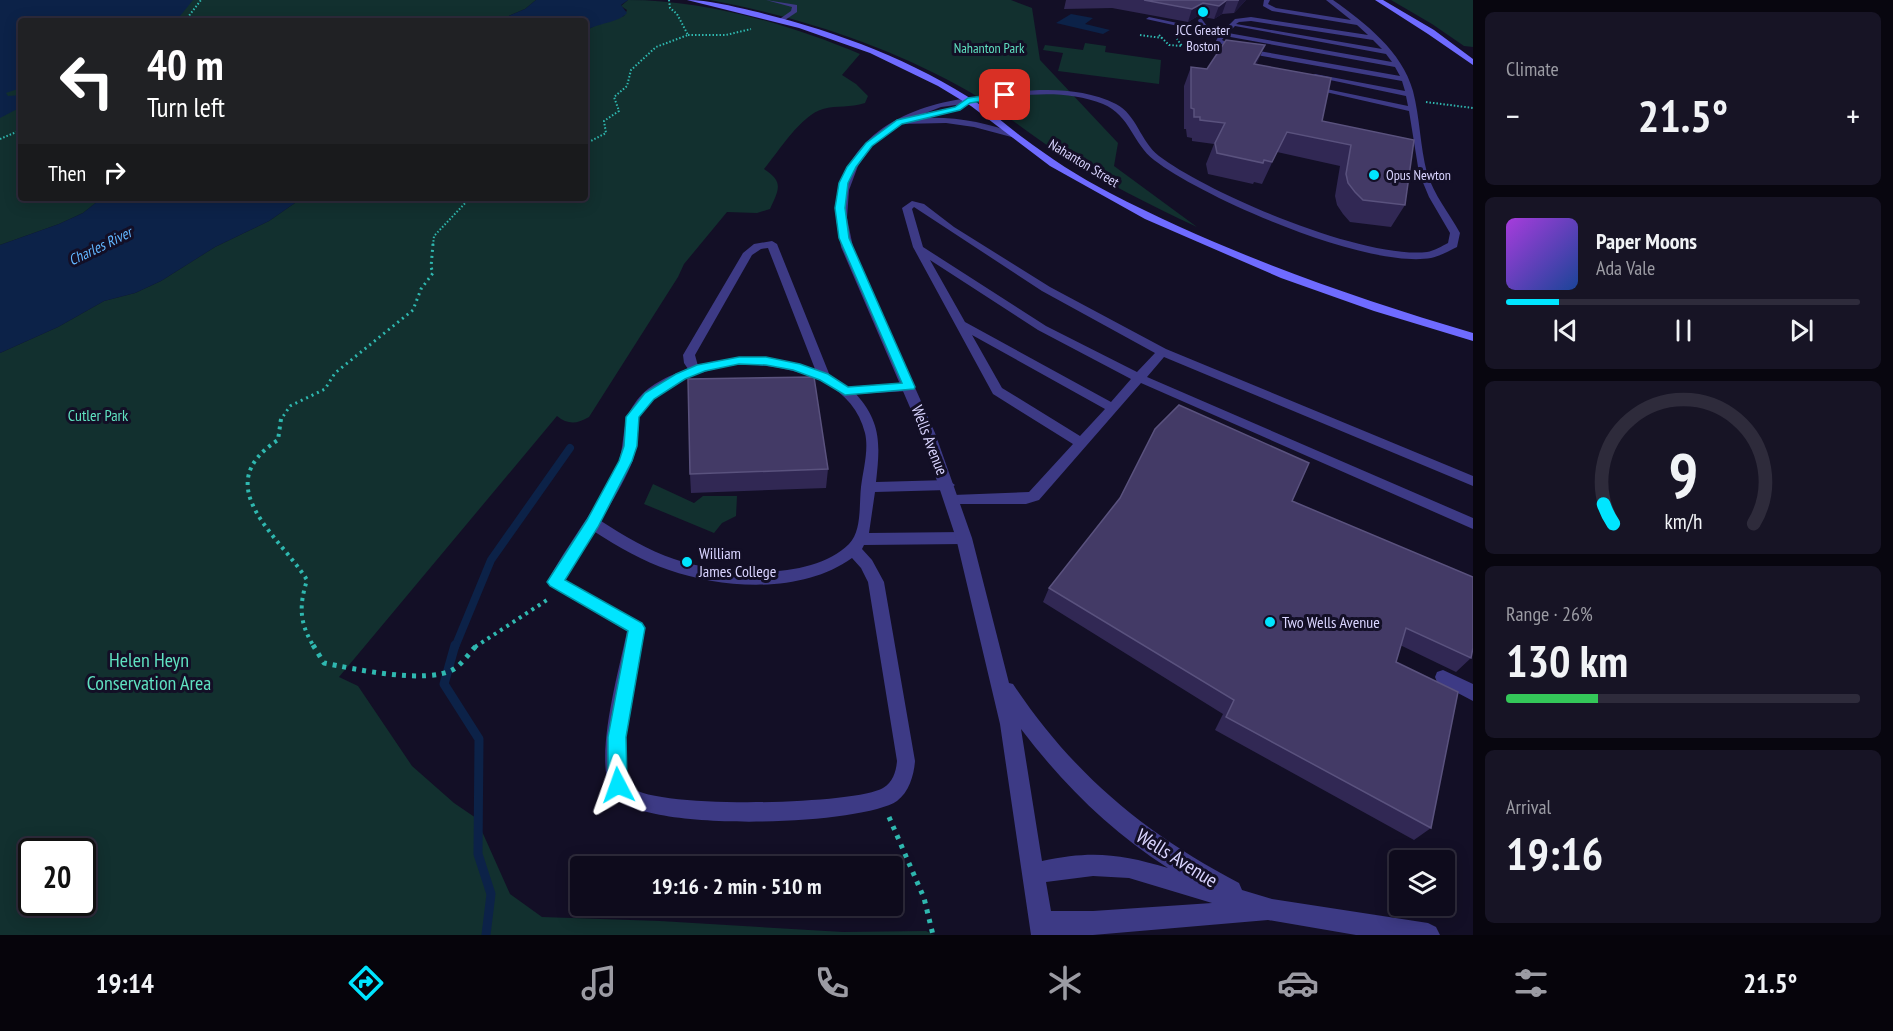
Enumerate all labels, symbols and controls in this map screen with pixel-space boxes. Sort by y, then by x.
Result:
marker: JCC Greater Boston [1196,5,1210,19]
place label: JCC Greater Boston [1175,21,1230,55]
text: 40 m [147,37,224,92]
park label: Nahanton Park [954,39,1025,57]
icon: left [48,42,126,120]
text: Climate [1506,56,1559,82]
pin [979,69,1030,120]
icon: arrive [988,78,1021,111]
text: 21.5° [1638,86,1728,144]
text: Turn left [147,90,225,124]
text: − [1506,94,1520,137]
text: + [1846,94,1860,137]
street label: Nahanton Street [1046,135,1123,191]
icon: right [98,156,131,189]
text: Then [48,159,86,187]
place label: Opus Newton [1386,166,1451,184]
marker: Opus Newton [1367,168,1381,182]
water label: Charles River [65,222,136,269]
text: Paper Moons [1596,227,1697,255]
text: Ada Vale [1596,255,1655,281]
icon: previous [1549,314,1582,347]
icon: pause [1667,314,1700,347]
icon: next [1785,314,1818,347]
street label: Wells Avenue [908,402,952,478]
park label: Cutler Park [68,405,129,425]
text: 9 [1668,435,1698,516]
text: km/h [1664,508,1702,536]
place label: William James College [698,543,776,581]
marker: William James College [680,555,694,569]
text: Range · 26% [1506,601,1593,627]
place label: Two Wells Avenue [1282,612,1380,632]
marker: Two Wells Avenue [1263,615,1277,629]
text: 130 km [1506,631,1628,689]
park label: Helen Heyn Conservation Area [87,647,211,696]
position arrow [586,753,650,817]
text: Arrival [1506,794,1551,820]
street label: Wells Avenue [1131,823,1223,893]
text: 19:16 [1506,824,1603,882]
speed limit sign: 20 [18,838,96,916]
map controls [1389,850,1455,916]
button: layers [1389,850,1455,916]
text: 19:16 · 2 min · 510 m [651,872,822,900]
icon: directions [345,962,387,1004]
icon: music [578,962,620,1004]
icon: phone [811,962,853,1004]
icon: climate [1044,962,1086,1004]
icon: car [1277,962,1319,1004]
icon: filters [1510,962,1552,1004]
text: 19:14 [96,966,154,1000]
text: 21.5° [1743,966,1797,1000]

